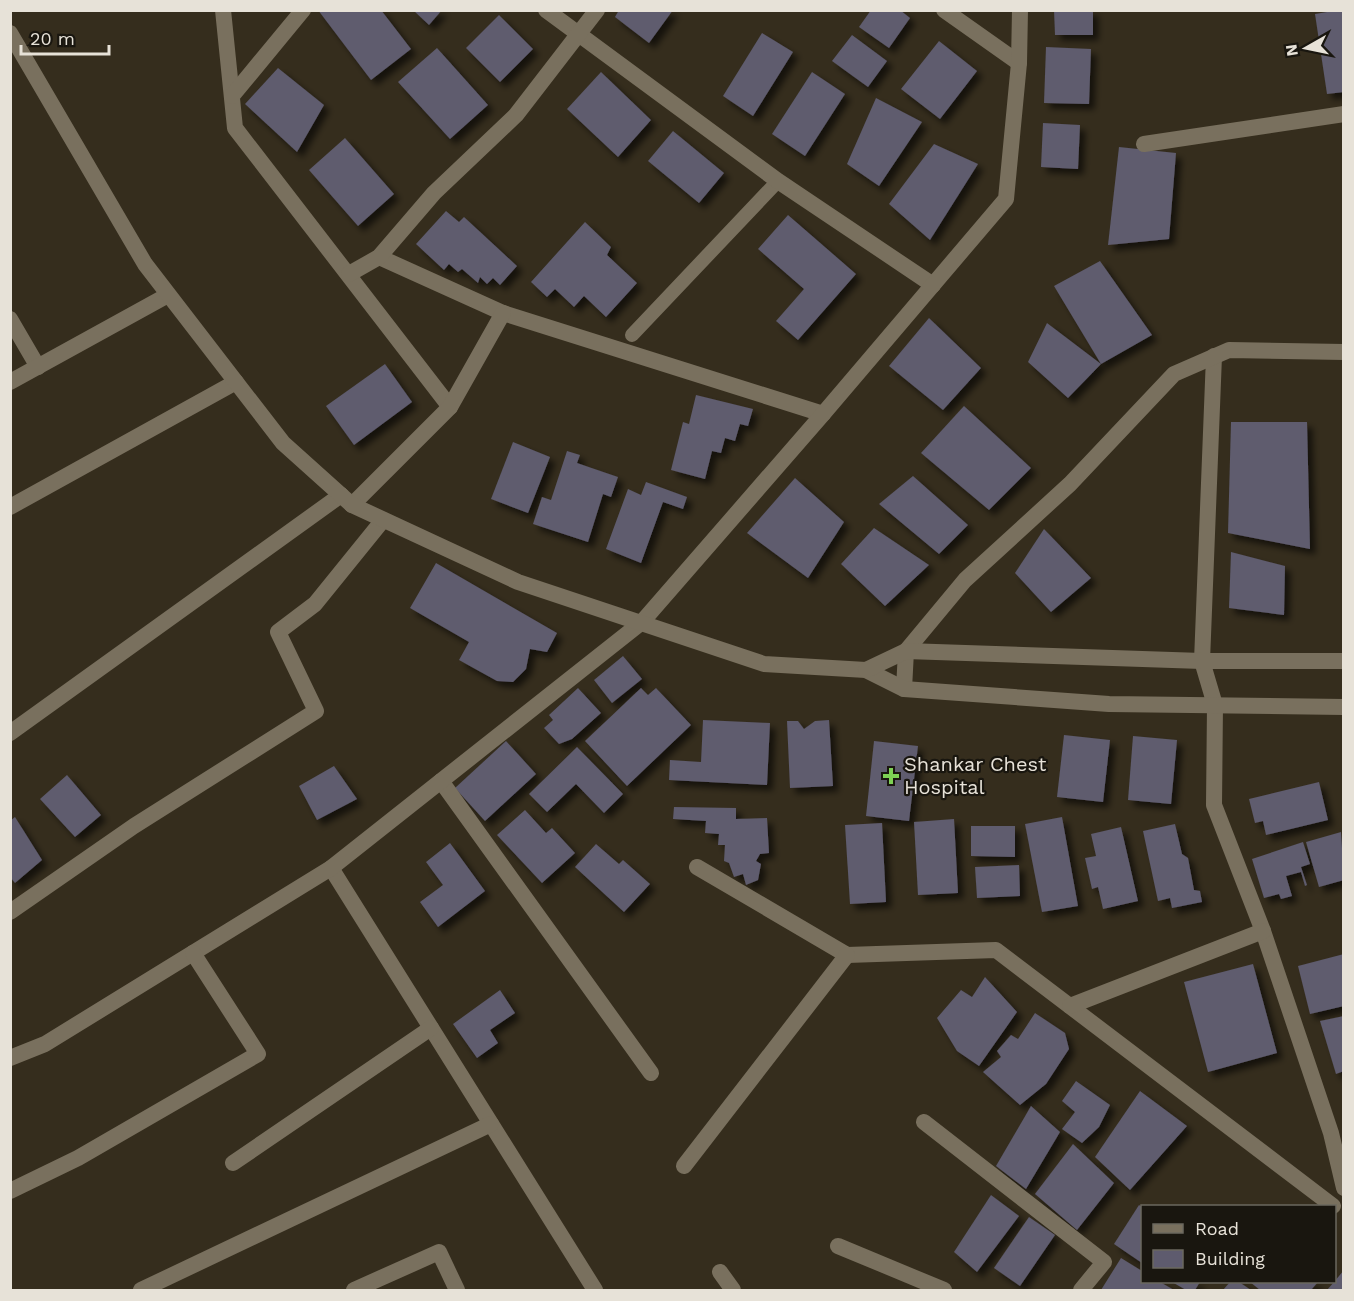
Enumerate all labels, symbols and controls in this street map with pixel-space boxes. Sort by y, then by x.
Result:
scale bar [21,18,110,56]
north arrow [1276,18,1336,78]
text: 20 m [30,28,75,49]
text: N [1281,43,1302,58]
place label: Shankar Chest Hospital [904,752,1047,799]
marker: Shankar Chest Hospital [882,767,900,785]
legend [1141,1205,1336,1283]
text: Road [1195,1218,1239,1239]
text: Building [1195,1248,1265,1269]

